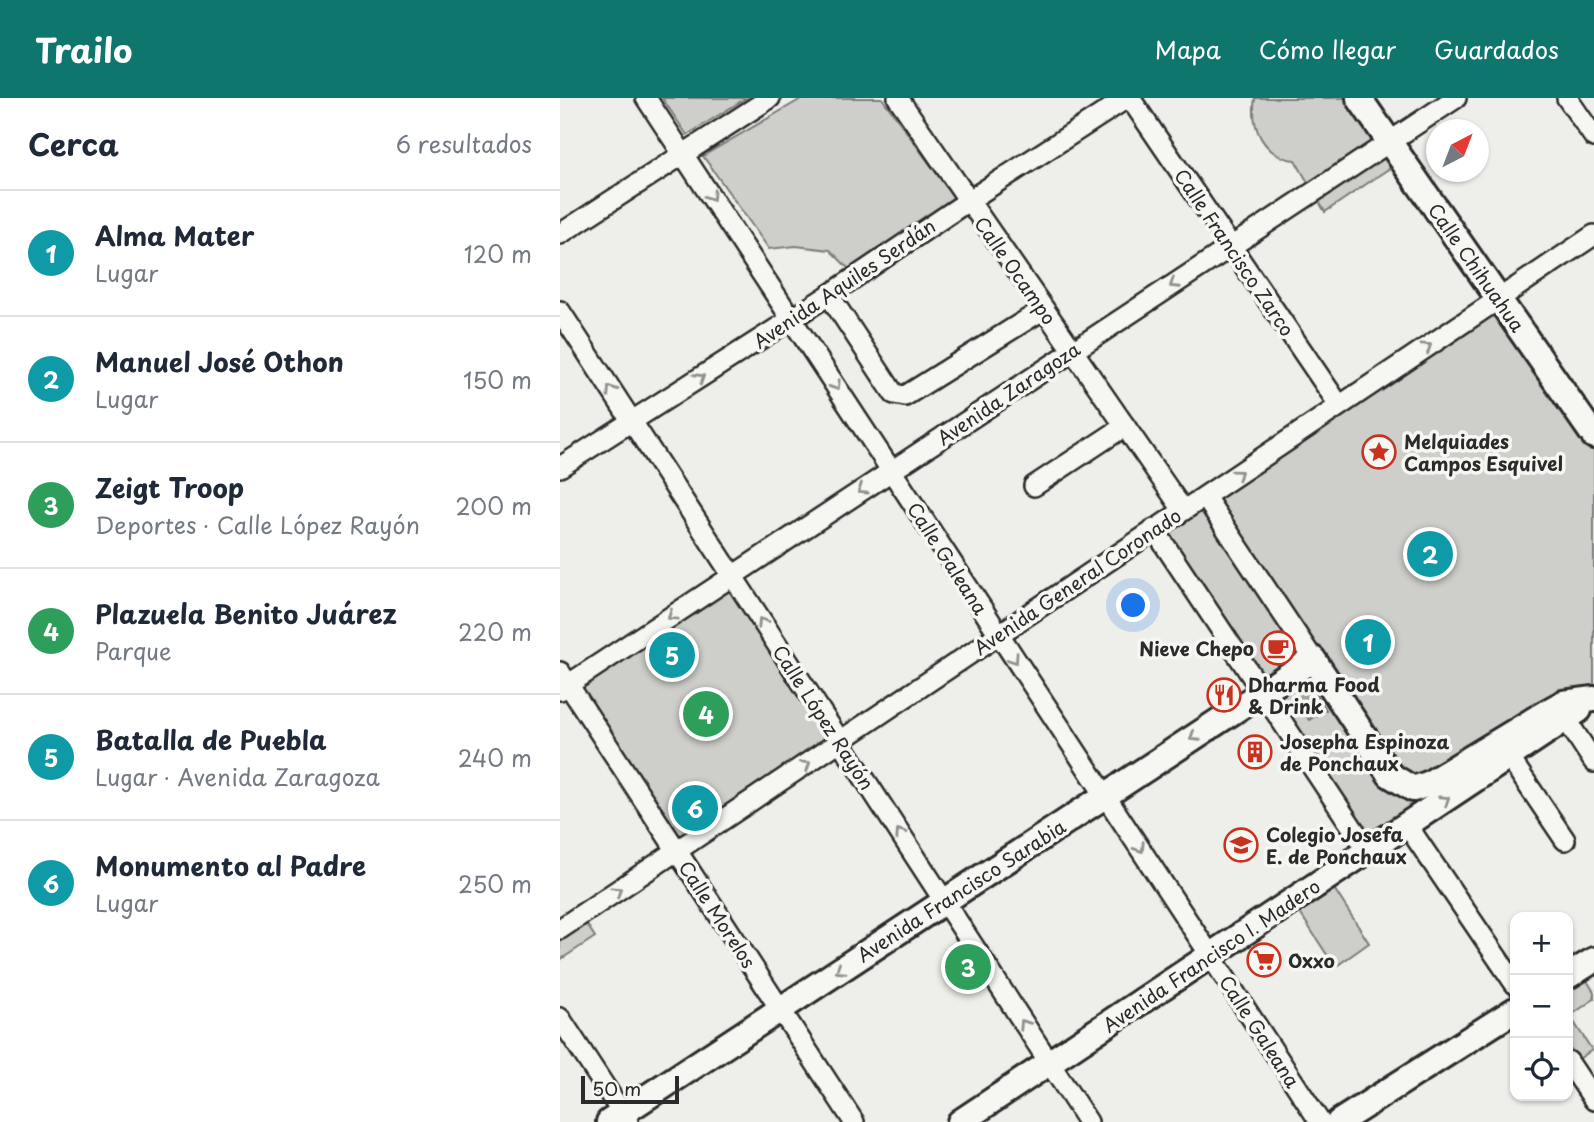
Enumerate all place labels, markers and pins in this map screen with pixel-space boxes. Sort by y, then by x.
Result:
place label: Melquiades Campos Esquivel [1404,427,1563,477]
place icon: Melquiades Campos Esquivel [1360,433,1398,471]
pin: 2 [1407,528,1453,580]
pin: 1 [1345,616,1391,668]
pin: 5 [649,629,695,681]
cafe icon: Nieve Chepo [1259,629,1297,667]
place label: Nieve Chepo [1139,634,1254,662]
place label: Dharma Food & Drink [1248,670,1380,720]
restaurant icon: Dharma Food & Drink [1205,676,1243,714]
pin: 4 [683,688,729,740]
place label: Josepha Espinoza de Ponchaux [1280,727,1449,777]
building icon: Josepha Espinoza de Ponchaux [1236,733,1274,771]
pin: 6 [672,782,718,834]
place label: Colegio Josefa E. de Ponchaux [1266,820,1407,870]
school or university icon: Colegio Josefa E. de Ponchaux [1222,826,1260,864]
pin: 3 [945,941,991,993]
supermarket icon: Oxxo [1245,941,1283,979]
place label: Oxxo [1288,946,1335,974]

